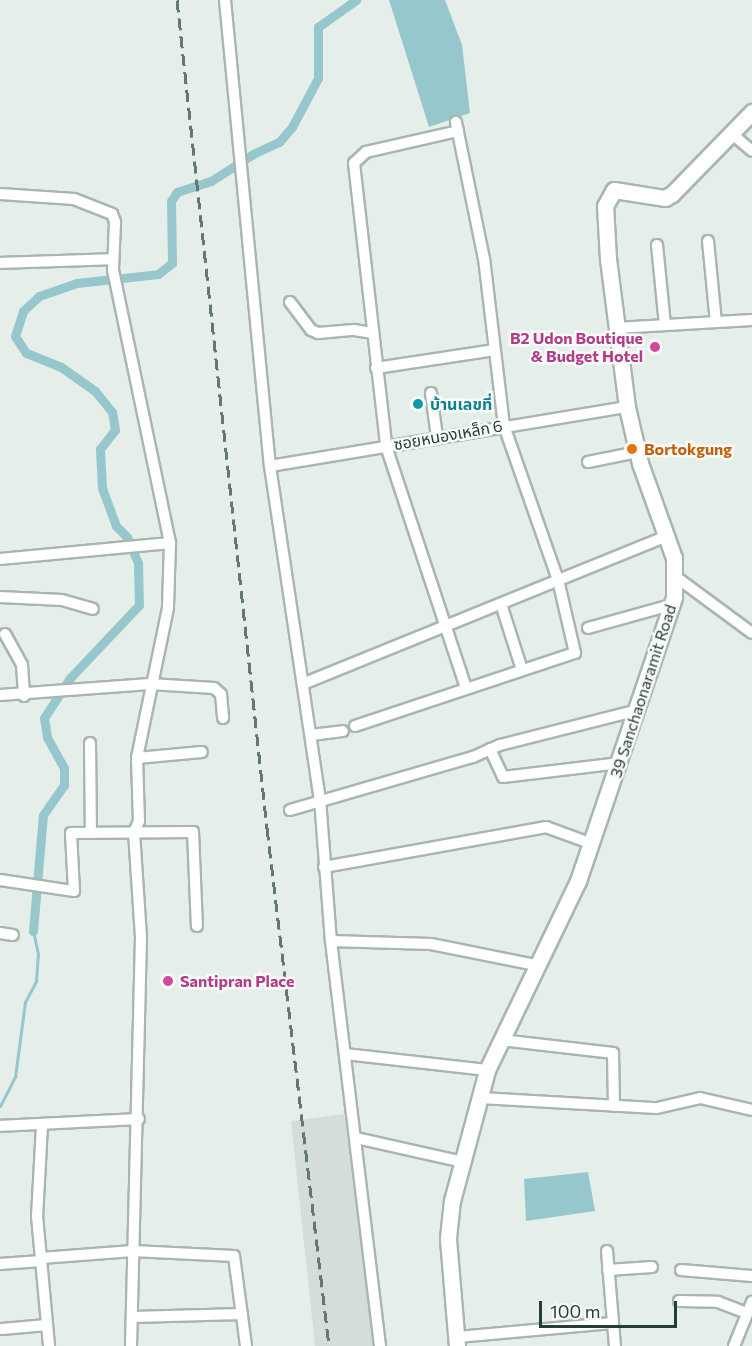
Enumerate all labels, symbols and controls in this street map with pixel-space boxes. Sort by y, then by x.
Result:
place label: B2 Udon Boutique & Budget Hotel [510,328,643,366]
marker: B2 Udon Boutique & Budget Hotel [648,340,662,354]
place label: บ้านเลขที่ [430,394,492,414]
marker: บ้านเลขที่ [411,397,425,411]
street label: ซอยหนองเหล็ก 6 [392,416,504,454]
place label: Bortokgung [644,439,732,459]
marker: Bortokgung [625,442,639,456]
street label: 39 Sanchaonaramit Road [606,602,680,780]
place label: Santipran Place [180,971,295,991]
marker: Santipran Place [161,974,175,988]
scale bar [542,1289,680,1327]
text: 100 m [550,1300,600,1322]

